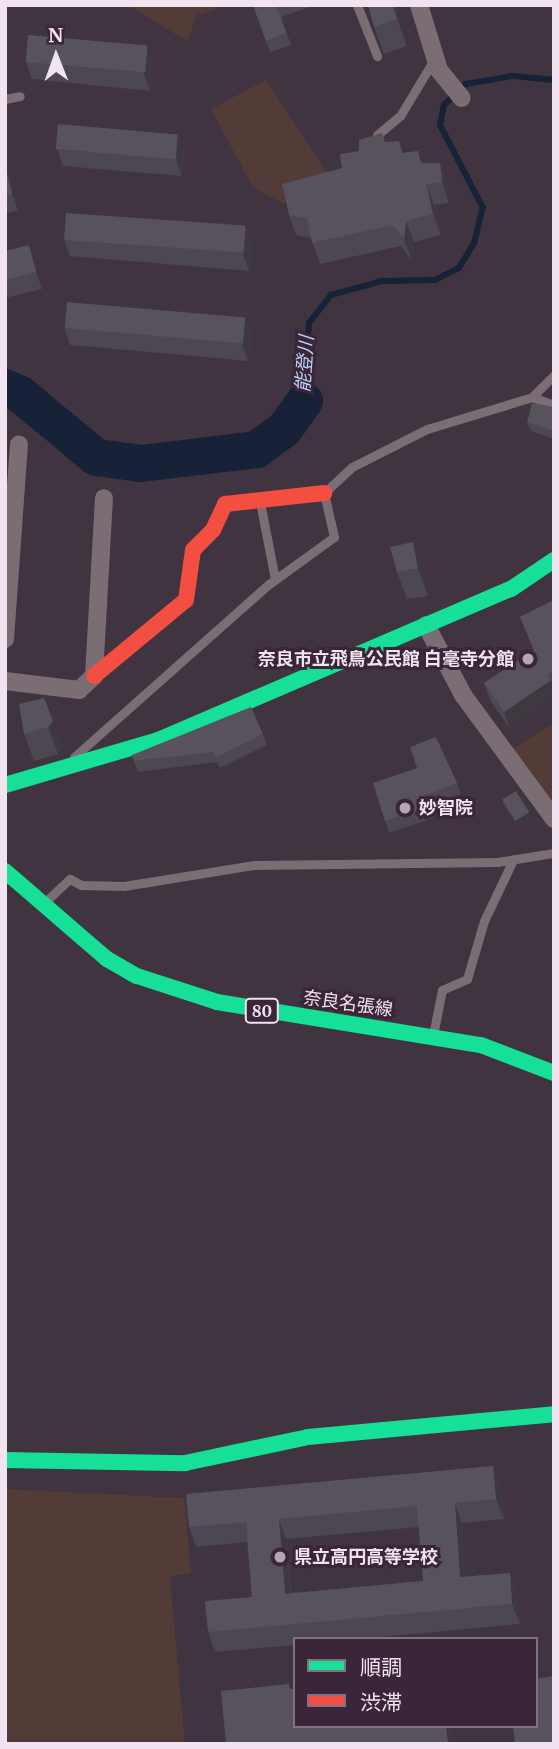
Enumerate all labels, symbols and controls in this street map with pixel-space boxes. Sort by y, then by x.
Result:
north arrow [21,21,91,91]
text: N [48,23,63,47]
water label: 能登川 [292,335,318,393]
place label: 奈良市立飛鳥公民館 白毫寺分館 [258,648,514,670]
marker: 奈良市立飛鳥公民館 白毫寺分館 [520,651,536,667]
place label: 妙智院 [419,797,473,819]
marker: 妙智院 [397,800,413,816]
street label: 奈良名張線 [302,987,394,1021]
road number: 80 [244,998,280,1023]
place label: 県立高円高等学校 [294,1546,438,1568]
marker: 県立高円高等学校 [272,1549,288,1565]
legend [293,1637,538,1728]
text: 順調 [360,1654,402,1681]
text: 渋滞 [360,1689,402,1716]

